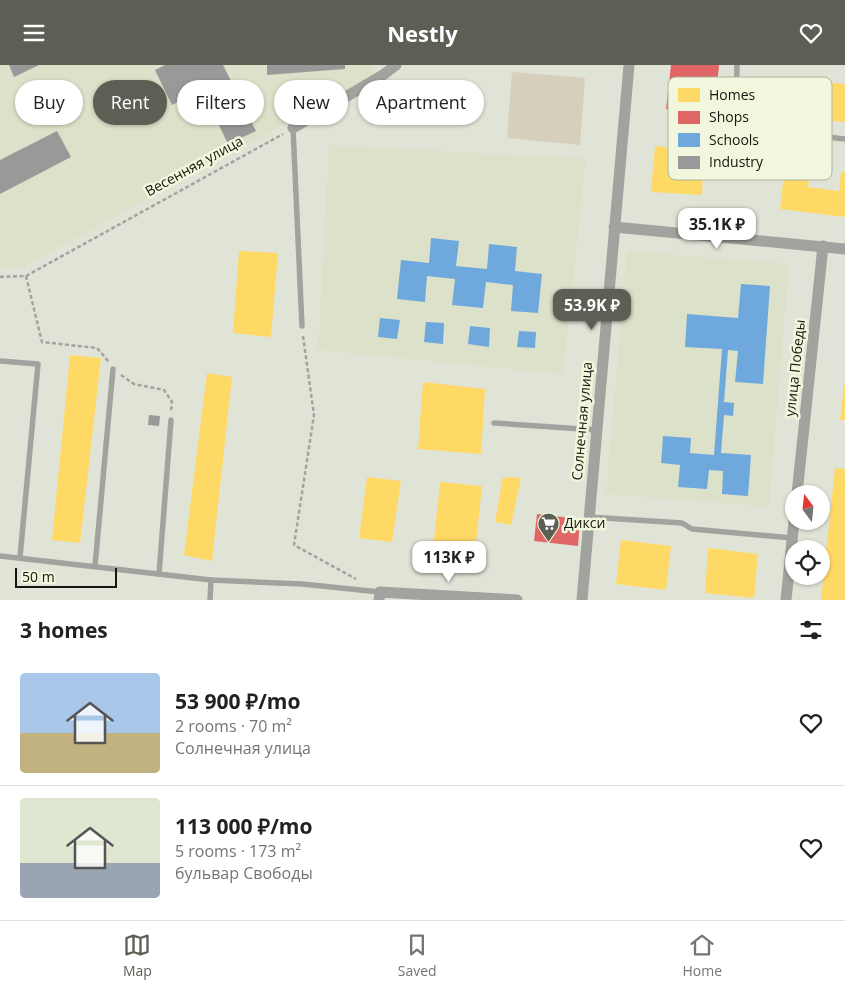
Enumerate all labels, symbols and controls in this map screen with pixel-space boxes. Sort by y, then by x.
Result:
text: Nestly [387,18,458,48]
icon: menu [20,19,48,47]
icon: heart [797,19,825,47]
legend [668,77,832,180]
chip: Buy [15,80,83,125]
chip: Rent [93,80,167,125]
chip: Filters [177,80,264,125]
chip: New [274,80,348,125]
chip: Apartment [358,80,484,125]
text: Homes [709,85,756,104]
text: Shops [709,107,749,126]
text: Schools [709,130,759,149]
street label: Весенняя улица [142,131,246,200]
text: Industry [709,152,764,171]
pin: 35.1K ₽ [671,207,763,250]
text: 35.1K ₽ [689,213,745,235]
pin: 53.9K ₽ [546,289,638,331]
text: 53.9K ₽ [564,294,620,316]
street label: улица Победы [780,318,809,418]
street label: Солнечная улица [567,361,596,481]
north arrow [785,485,830,530]
map controls [785,485,830,585]
supermarket icon: Дикси [536,511,560,542]
place label: Дикси [564,513,605,532]
button: locate [785,540,830,585]
pin: 113K ₽ [408,541,490,583]
text: 113K ₽ [423,546,475,568]
scale bar [15,565,118,588]
text: 50 m [22,567,55,586]
text: 3 homes [20,616,108,644]
icon: filters [797,616,825,644]
text: 53 900 ₽/mo [175,687,300,715]
icon: home [60,693,120,753]
icon: heart [797,709,825,737]
text: 2 rooms · 70 m² [175,715,292,737]
text: Солнечная улица [175,737,311,759]
text: 113 000 ₽/mo [175,812,312,840]
icon: home [60,818,120,878]
icon: heart [797,834,825,862]
text: 5 rooms · 173 m² [175,840,301,862]
text: бульвар Свободы [175,862,313,884]
tab: Map [123,931,152,980]
tab: Saved [398,931,437,980]
tab: Home [682,931,722,980]

